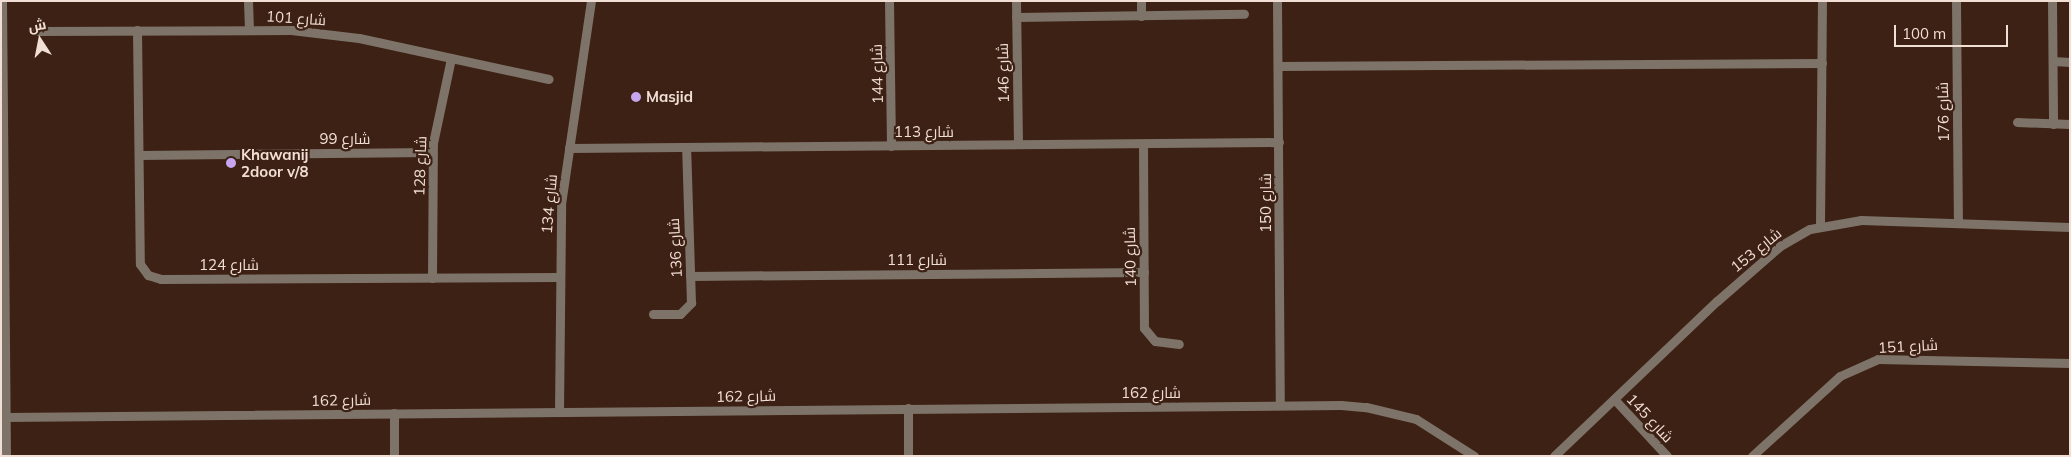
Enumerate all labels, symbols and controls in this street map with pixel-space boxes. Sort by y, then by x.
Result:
street label: شارع 101 [265,7,327,29]
north arrow [15,15,65,65]
text: ش [27,15,48,36]
scale bar [1896,15,2010,47]
text: 100 m [1902,24,1946,43]
street label: شارع 146 [993,43,1013,103]
street label: شارع 144 [867,44,887,104]
street label: شارع 176 [1933,82,1953,142]
place label: Masjid [646,88,693,106]
marker: Masjid [630,91,642,103]
street label: شارع 113 [894,123,954,141]
street label: شارع 99 [320,130,370,148]
street label: شارع 128 [410,136,430,196]
place label: Khawanij 2door v/8 [241,145,309,180]
marker: Khawanij 2door v/8 [225,157,237,169]
street label: شارع 134 [537,173,561,235]
street label: شارع 150 [1257,173,1275,233]
street label: شارع 136 [664,218,686,278]
street label: شارع 153 [1727,224,1785,276]
street label: شارع 140 [1120,227,1140,287]
street label: شارع 111 [887,251,947,269]
street label: شارع 124 [199,256,259,274]
street label: شارع 151 [1878,335,1938,357]
street label: شارع 162 [1121,384,1181,402]
street label: شارع 162 [716,386,776,406]
street label: شارع 162 [311,390,371,410]
street label: شارع 145 [1623,390,1677,446]

